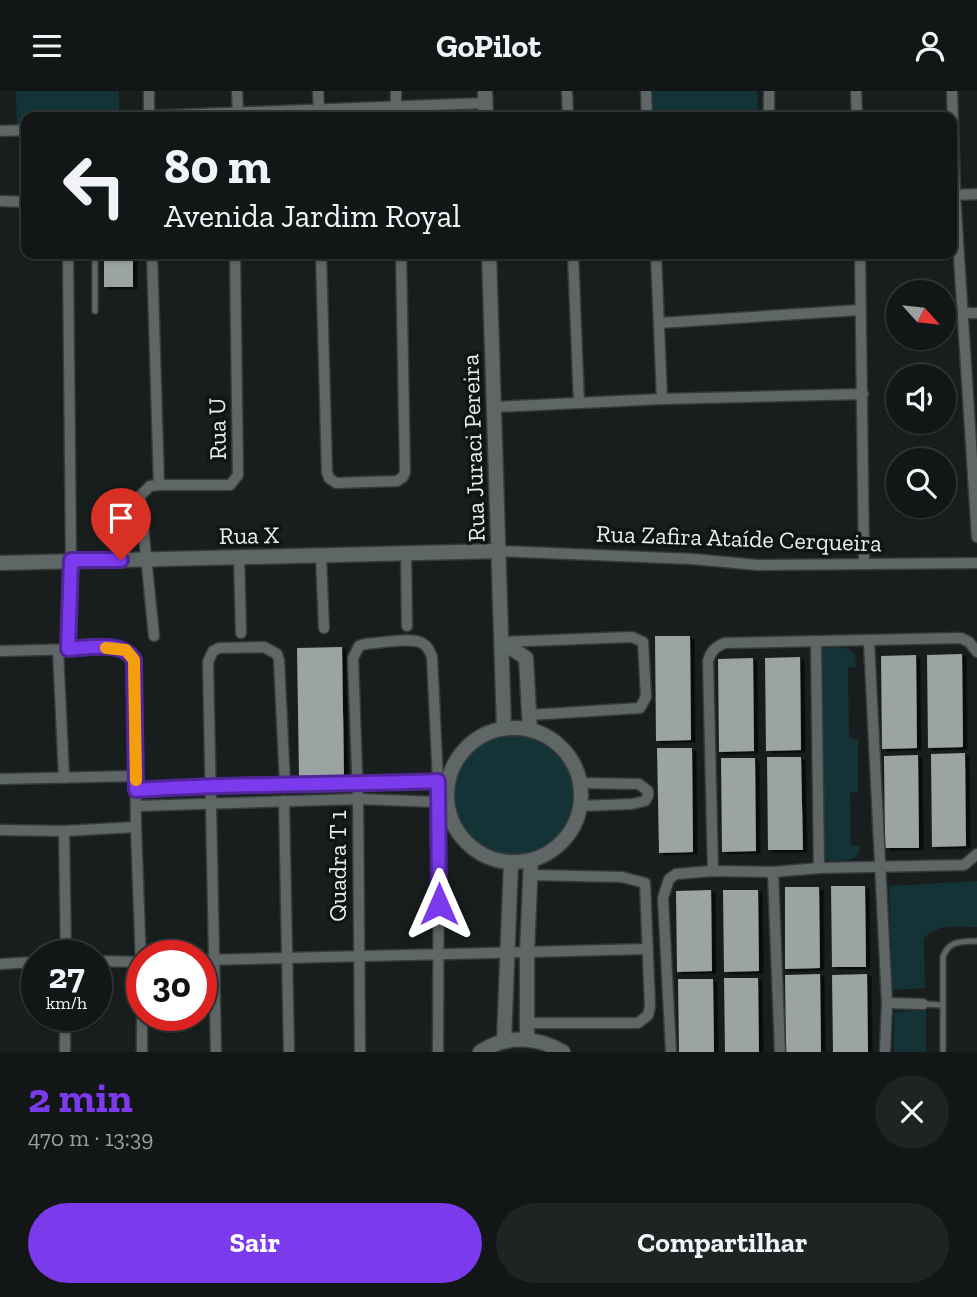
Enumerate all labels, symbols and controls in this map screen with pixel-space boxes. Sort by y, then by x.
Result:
icon: menu [28,27,66,65]
text: GoPilot [436,27,541,65]
icon: person [911,27,949,65]
text: 80 m [164,137,271,196]
icon: left [49,140,140,231]
text: Avenida Jardim Royal [164,197,461,235]
north arrow [886,280,956,350]
map controls [886,280,956,518]
street label: Rua Juraci Pereira [455,353,491,542]
button: sound [886,364,956,434]
street label: Rua U [202,397,232,461]
button: search [886,448,956,518]
pin [91,488,151,560]
icon: arrive [102,499,140,537]
street label: Rua Zafira Ataíde Cerqueira [596,519,883,557]
street label: Rua X [219,520,279,550]
street label: Quadra T 1 [323,810,352,922]
position arrow [402,867,476,941]
speed limit sign: 30 [126,940,217,1031]
text: 27 [48,955,85,997]
text: km/h [46,992,87,1014]
text: 2 min [28,1072,133,1123]
button: close [875,1075,949,1149]
text: 470 m · 13:39 [28,1124,153,1152]
button: Sair [28,1203,482,1283]
button: Compartilhar [496,1203,949,1283]

